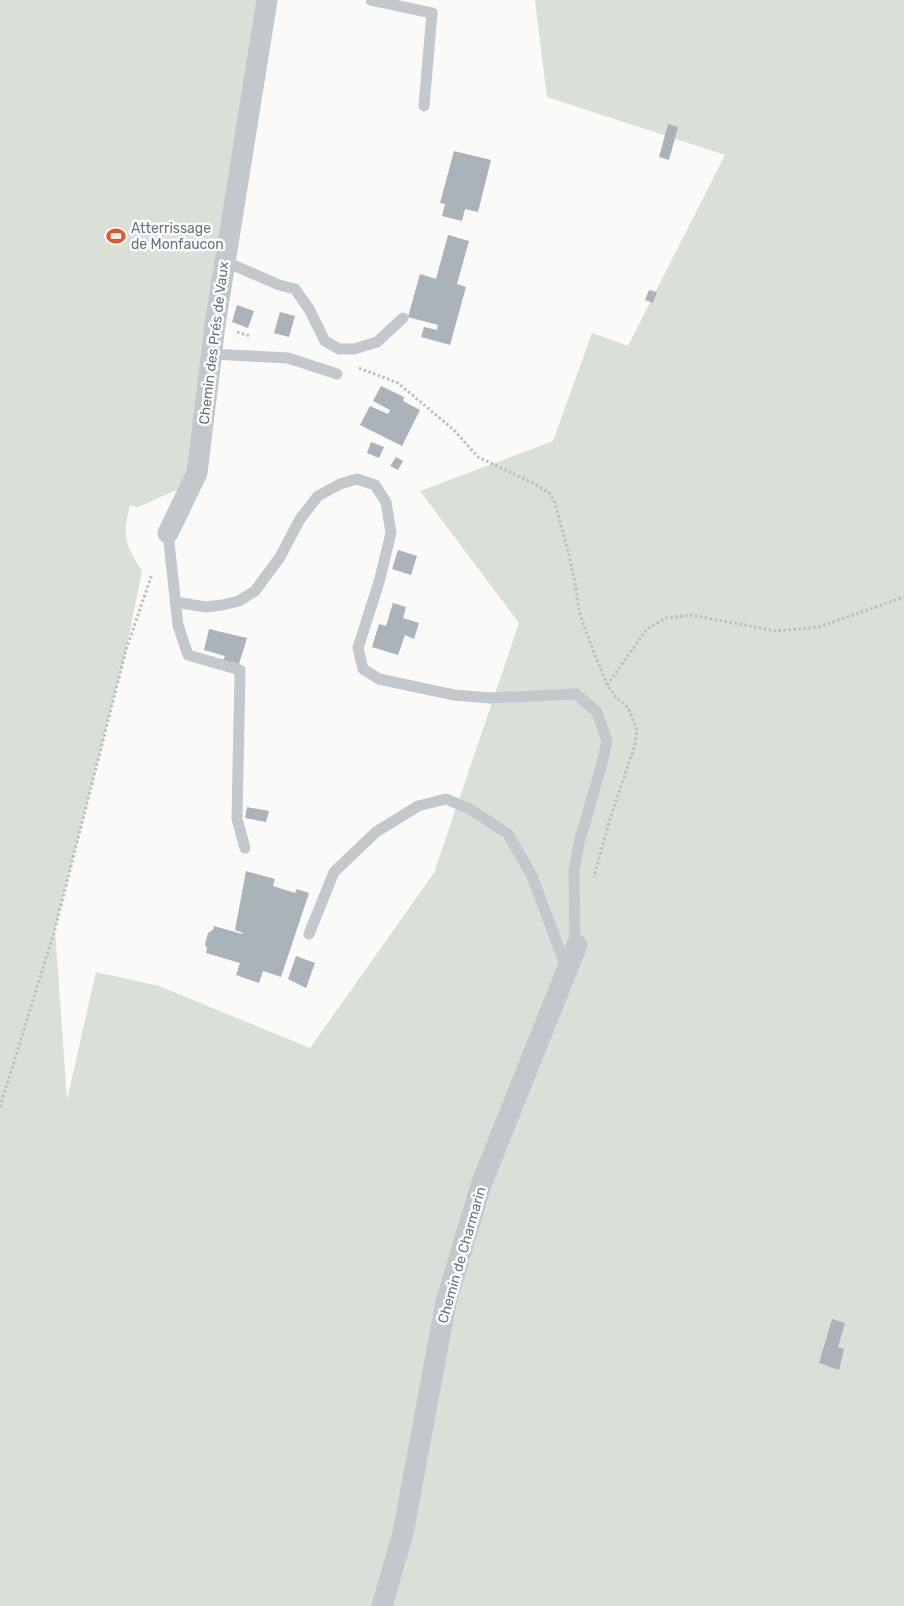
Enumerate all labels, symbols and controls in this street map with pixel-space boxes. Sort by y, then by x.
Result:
place label: Atterrissage de Monfaucon [131,220,224,253]
sports icon: Atterrissage de Monfaucon [105,225,127,247]
street label: Chemin des Prés de Vaux [196,260,232,425]
street label: Chemin de Charmarin [434,1185,490,1325]

